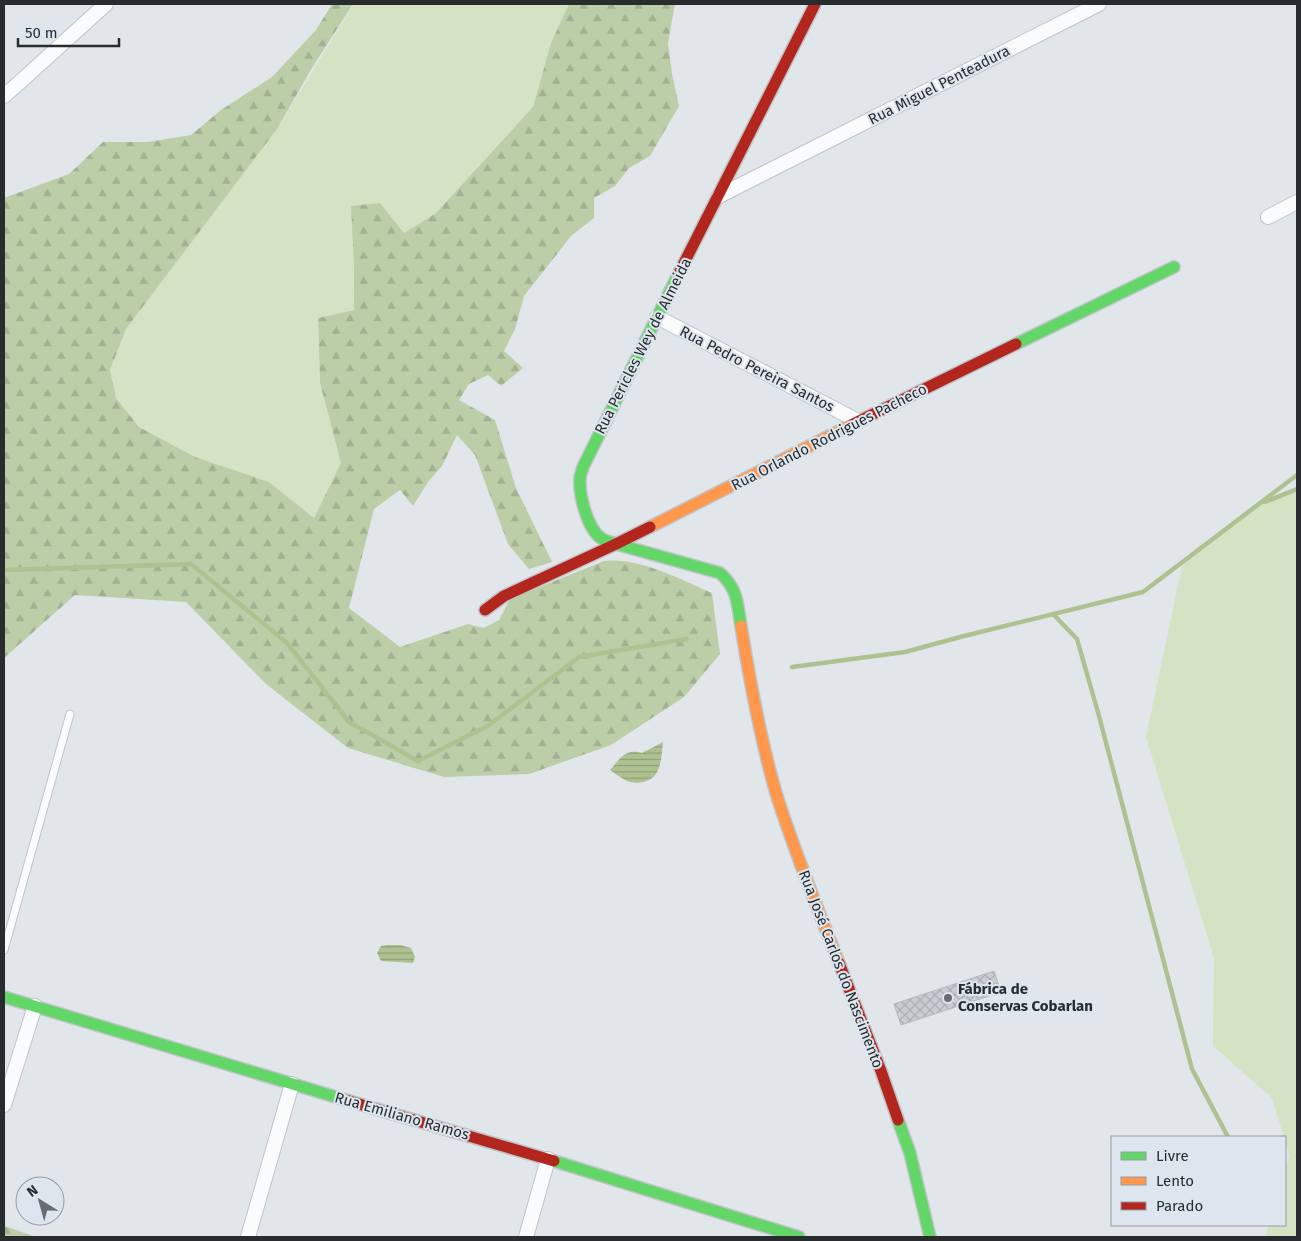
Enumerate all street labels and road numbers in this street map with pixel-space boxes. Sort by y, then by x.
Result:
street label: Rua Miguel Penteadura [865,41,1013,129]
street label: Rua Pericles Wey de Almeida [591,255,695,437]
street label: Rua Pedro Pereira Santos [677,322,837,416]
street label: Rua Orlando Rodrigues Pacheco [728,380,930,494]
street label: Rua José Carlos do Nascimento [795,867,887,1071]
street label: Rua Emiliano Ramos [333,1088,471,1144]

